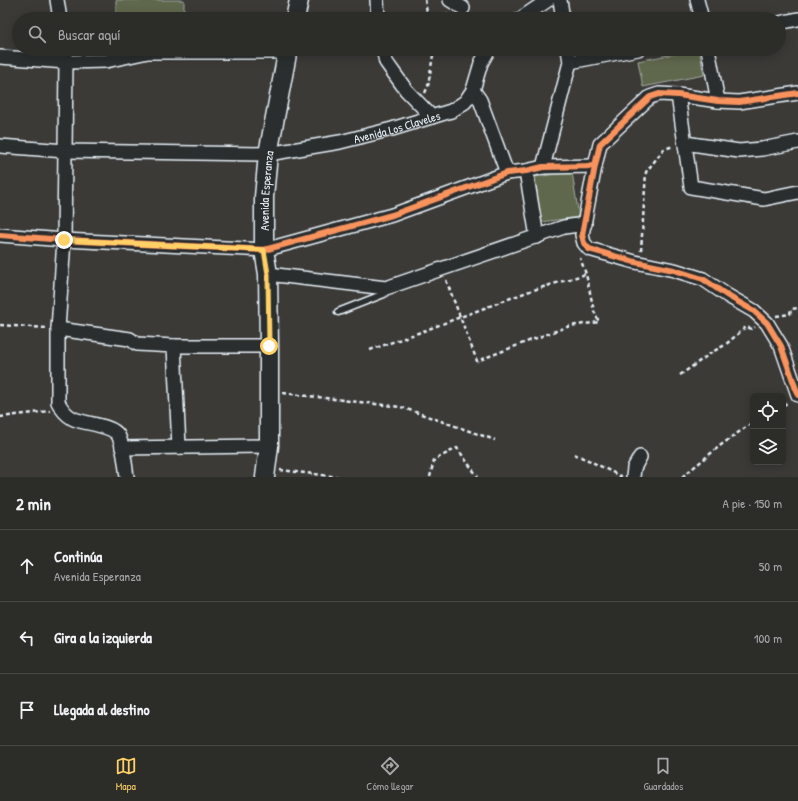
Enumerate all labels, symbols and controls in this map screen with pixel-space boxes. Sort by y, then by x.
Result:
search box [12,12,786,56]
icon: search [26,23,48,45]
text: Buscar aquí [58,24,121,45]
street label: Avenida Los Claveles [352,106,442,147]
street label: Avenida Esperanza [255,149,277,231]
route end [55,231,73,249]
route start [260,337,278,355]
map controls [750,393,786,465]
button: locate [750,393,786,429]
button: layers [750,429,786,465]
text: 2 min [16,492,51,515]
text: A pie · 150 m [723,494,782,512]
text: Continúa [54,546,102,567]
icon: ahead [16,555,38,577]
text: 50 m [759,557,782,575]
text: Avenida Esperanza [54,567,141,585]
icon: left [16,627,38,649]
text: Gira a la izquierda [54,627,152,648]
text: 100 m [754,629,782,647]
icon: arrive [16,699,38,721]
text: Llegada al destino [54,699,150,720]
tab: Mapa [115,755,137,793]
tab: Cómo llegar [366,755,414,793]
tab: Guardados [643,755,683,793]

